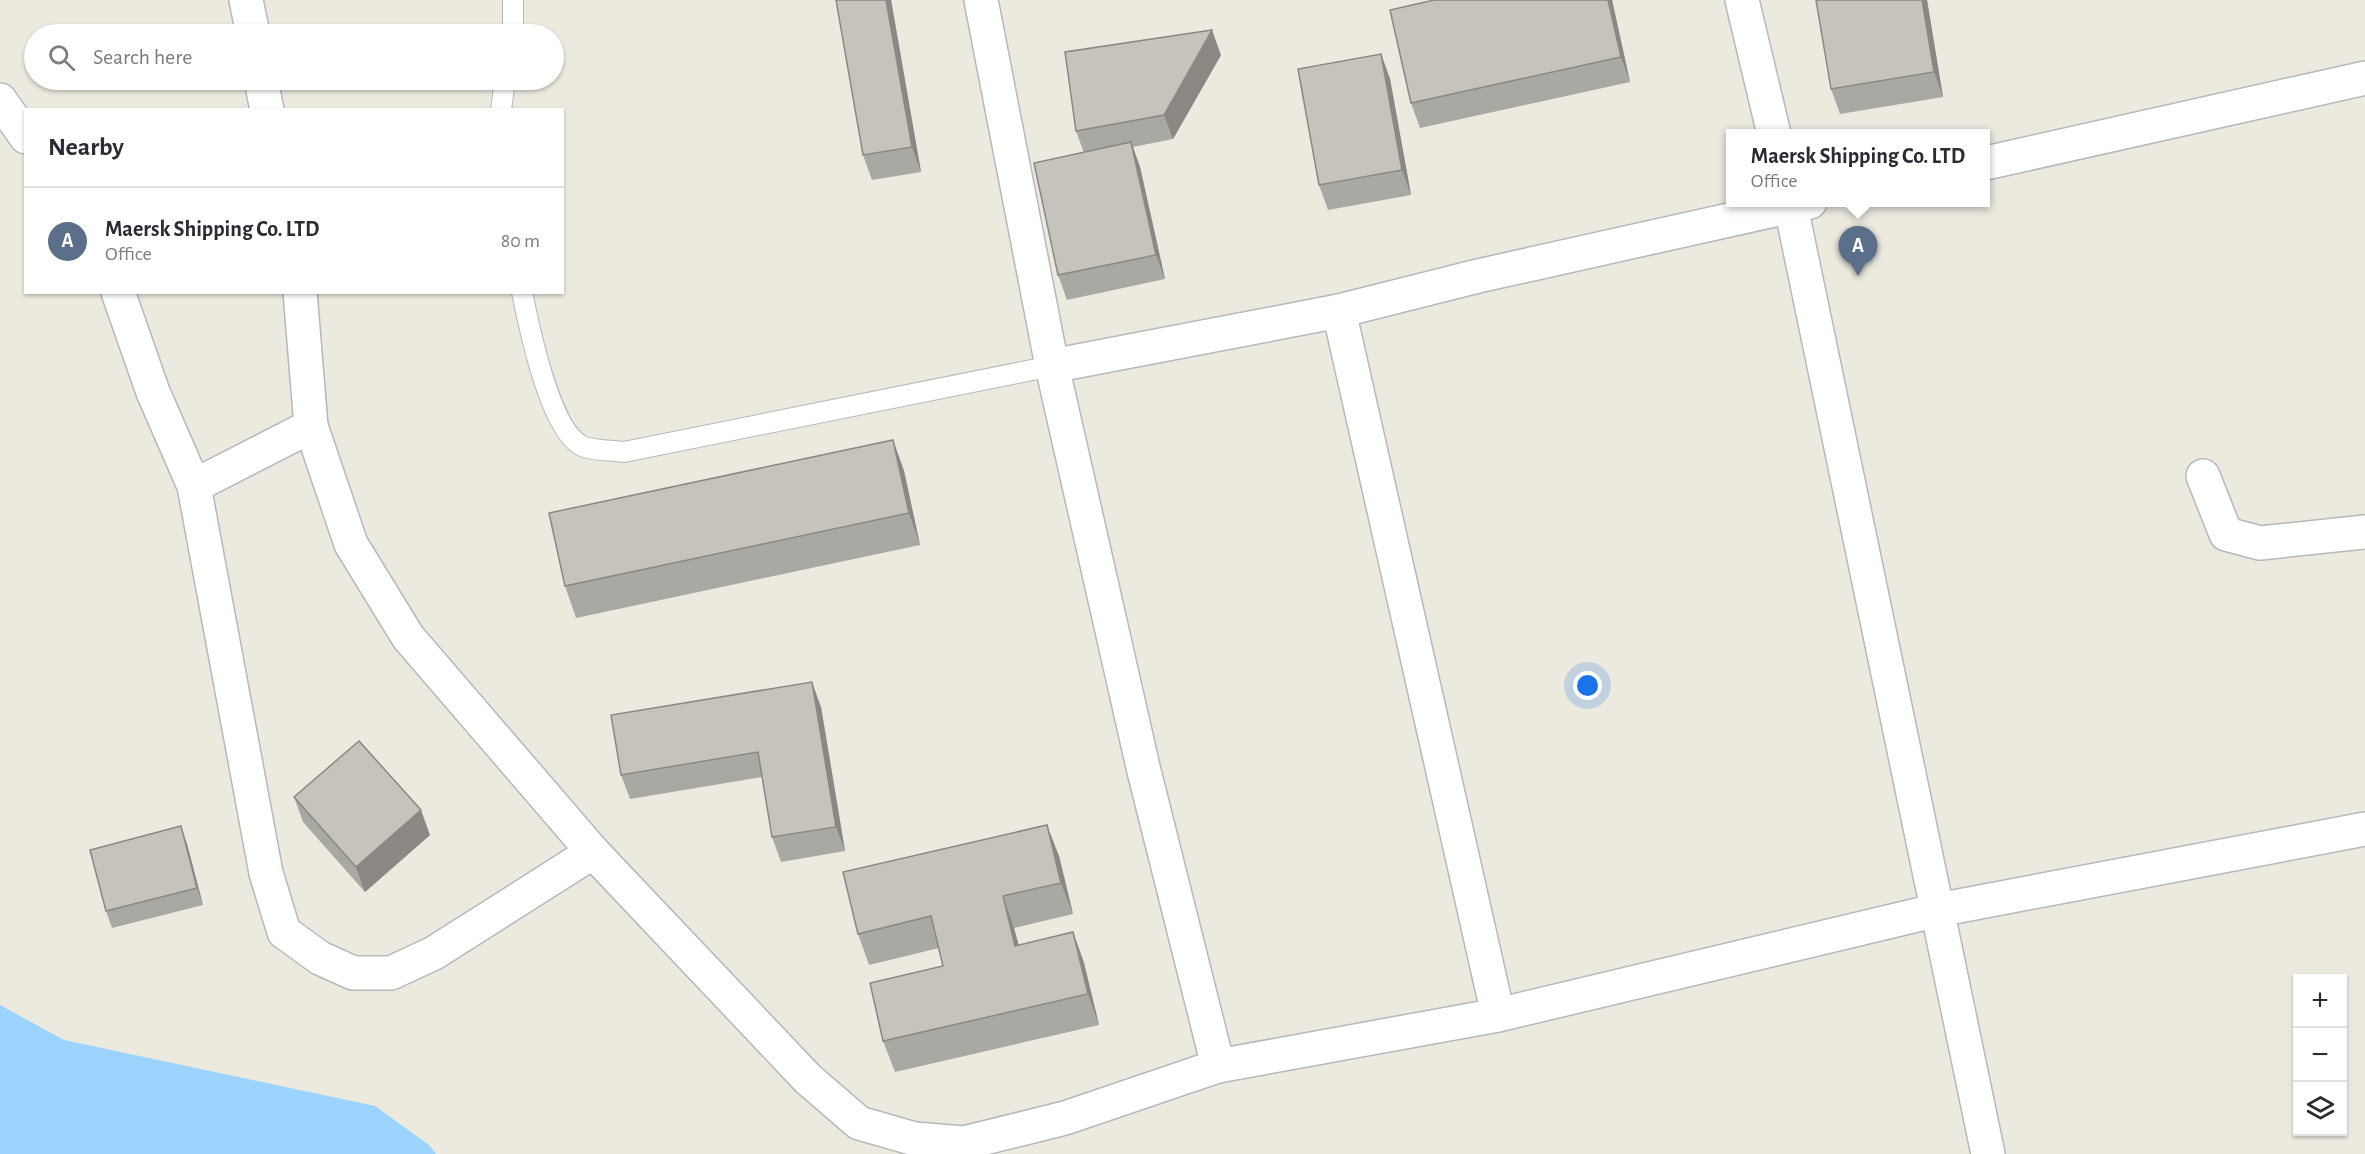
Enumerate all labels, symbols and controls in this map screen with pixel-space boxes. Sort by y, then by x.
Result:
search box [24,24,564,90]
icon: search [45,41,78,74]
text: Search here [93,46,192,68]
popup [1726,129,1990,207]
text: Nearby [48,134,124,160]
text: Maersk Shipping Co. LTD [1751,145,1965,167]
text: Office [1751,171,1798,191]
text: Maersk Shipping Co. LTD [105,218,319,240]
pin: A [1838,226,1878,276]
text: A [62,231,74,251]
text: 80 m [501,231,540,251]
text: Office [105,244,152,264]
your location [1573,671,1602,700]
map controls [2293,974,2347,1136]
button: + [2293,974,2347,1028]
button: − [2293,1028,2347,1082]
button: layers [2293,1082,2347,1136]

